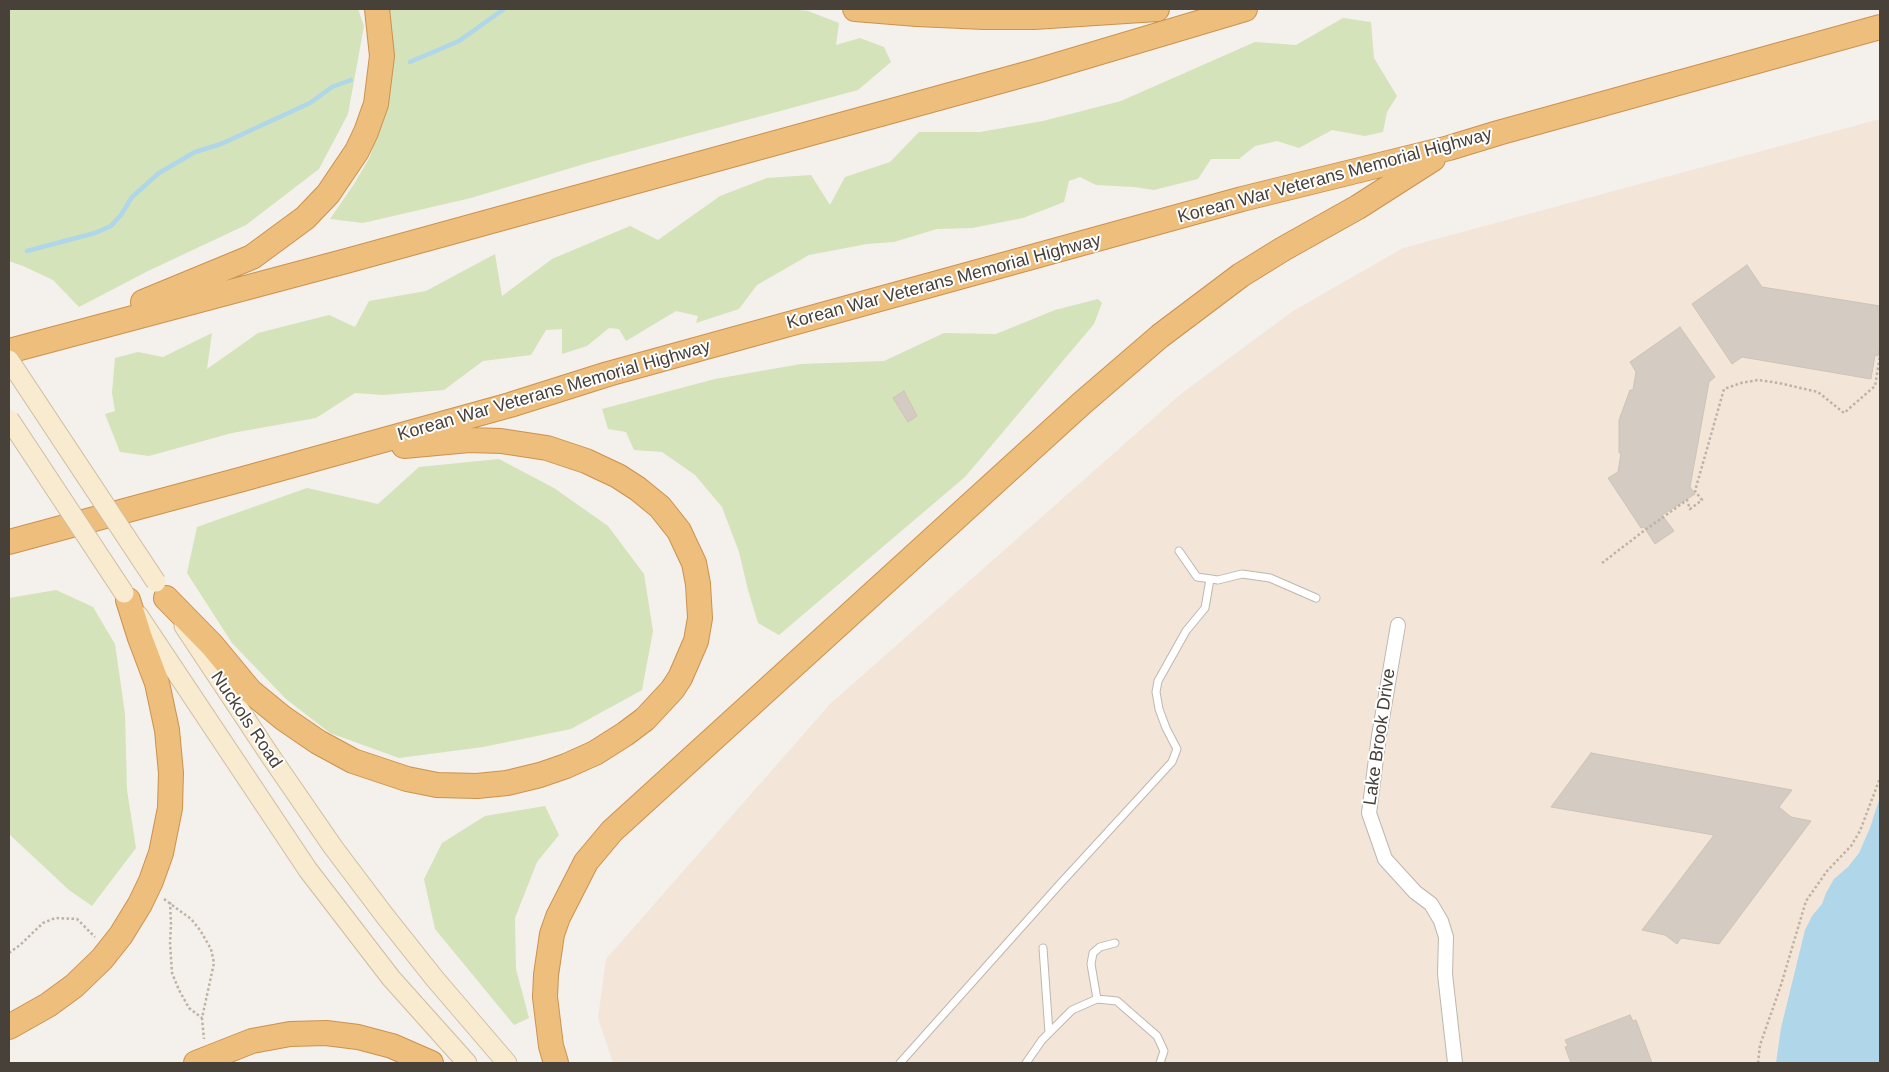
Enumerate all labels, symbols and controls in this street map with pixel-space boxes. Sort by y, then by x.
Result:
street label: Korean War Veterans Memorial Highway [1175,124,1495,228]
street label: Korean War Veterans Memorial Highway [784,230,1104,334]
street label: Korean War Veterans Memorial Highway [395,336,713,446]
street label: Lake Brook Drive [1360,667,1400,807]
street label: Nuckols Road [206,668,286,772]

